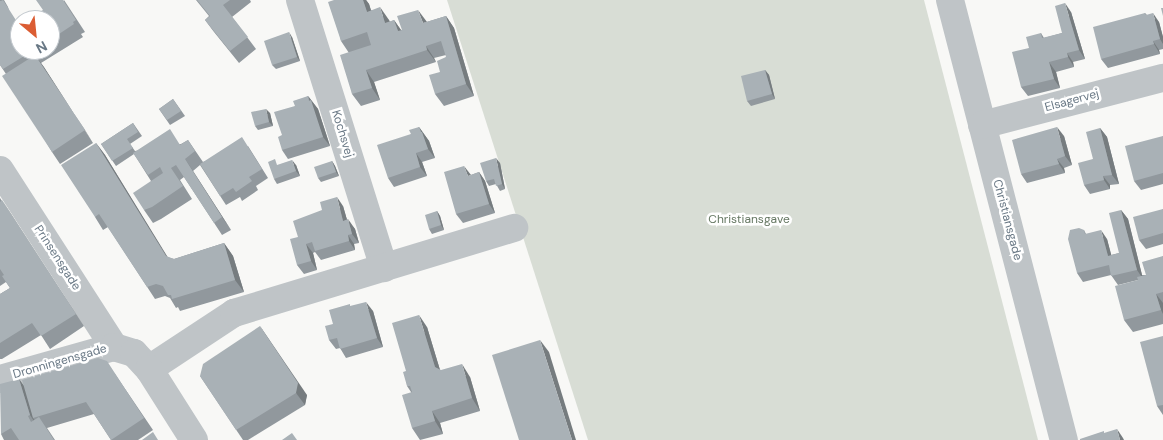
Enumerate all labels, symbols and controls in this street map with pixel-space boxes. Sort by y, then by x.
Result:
north arrow [10,10,60,60]
text: N [33,37,50,58]
street label: Elsagervej [1043,87,1101,115]
street label: Kochsvej [328,108,356,160]
street label: Christiansgade [989,178,1025,262]
park label: Christiansgave [708,213,790,227]
street label: Prinsensgade [31,223,83,293]
street label: Dronningensgade [11,342,109,382]

